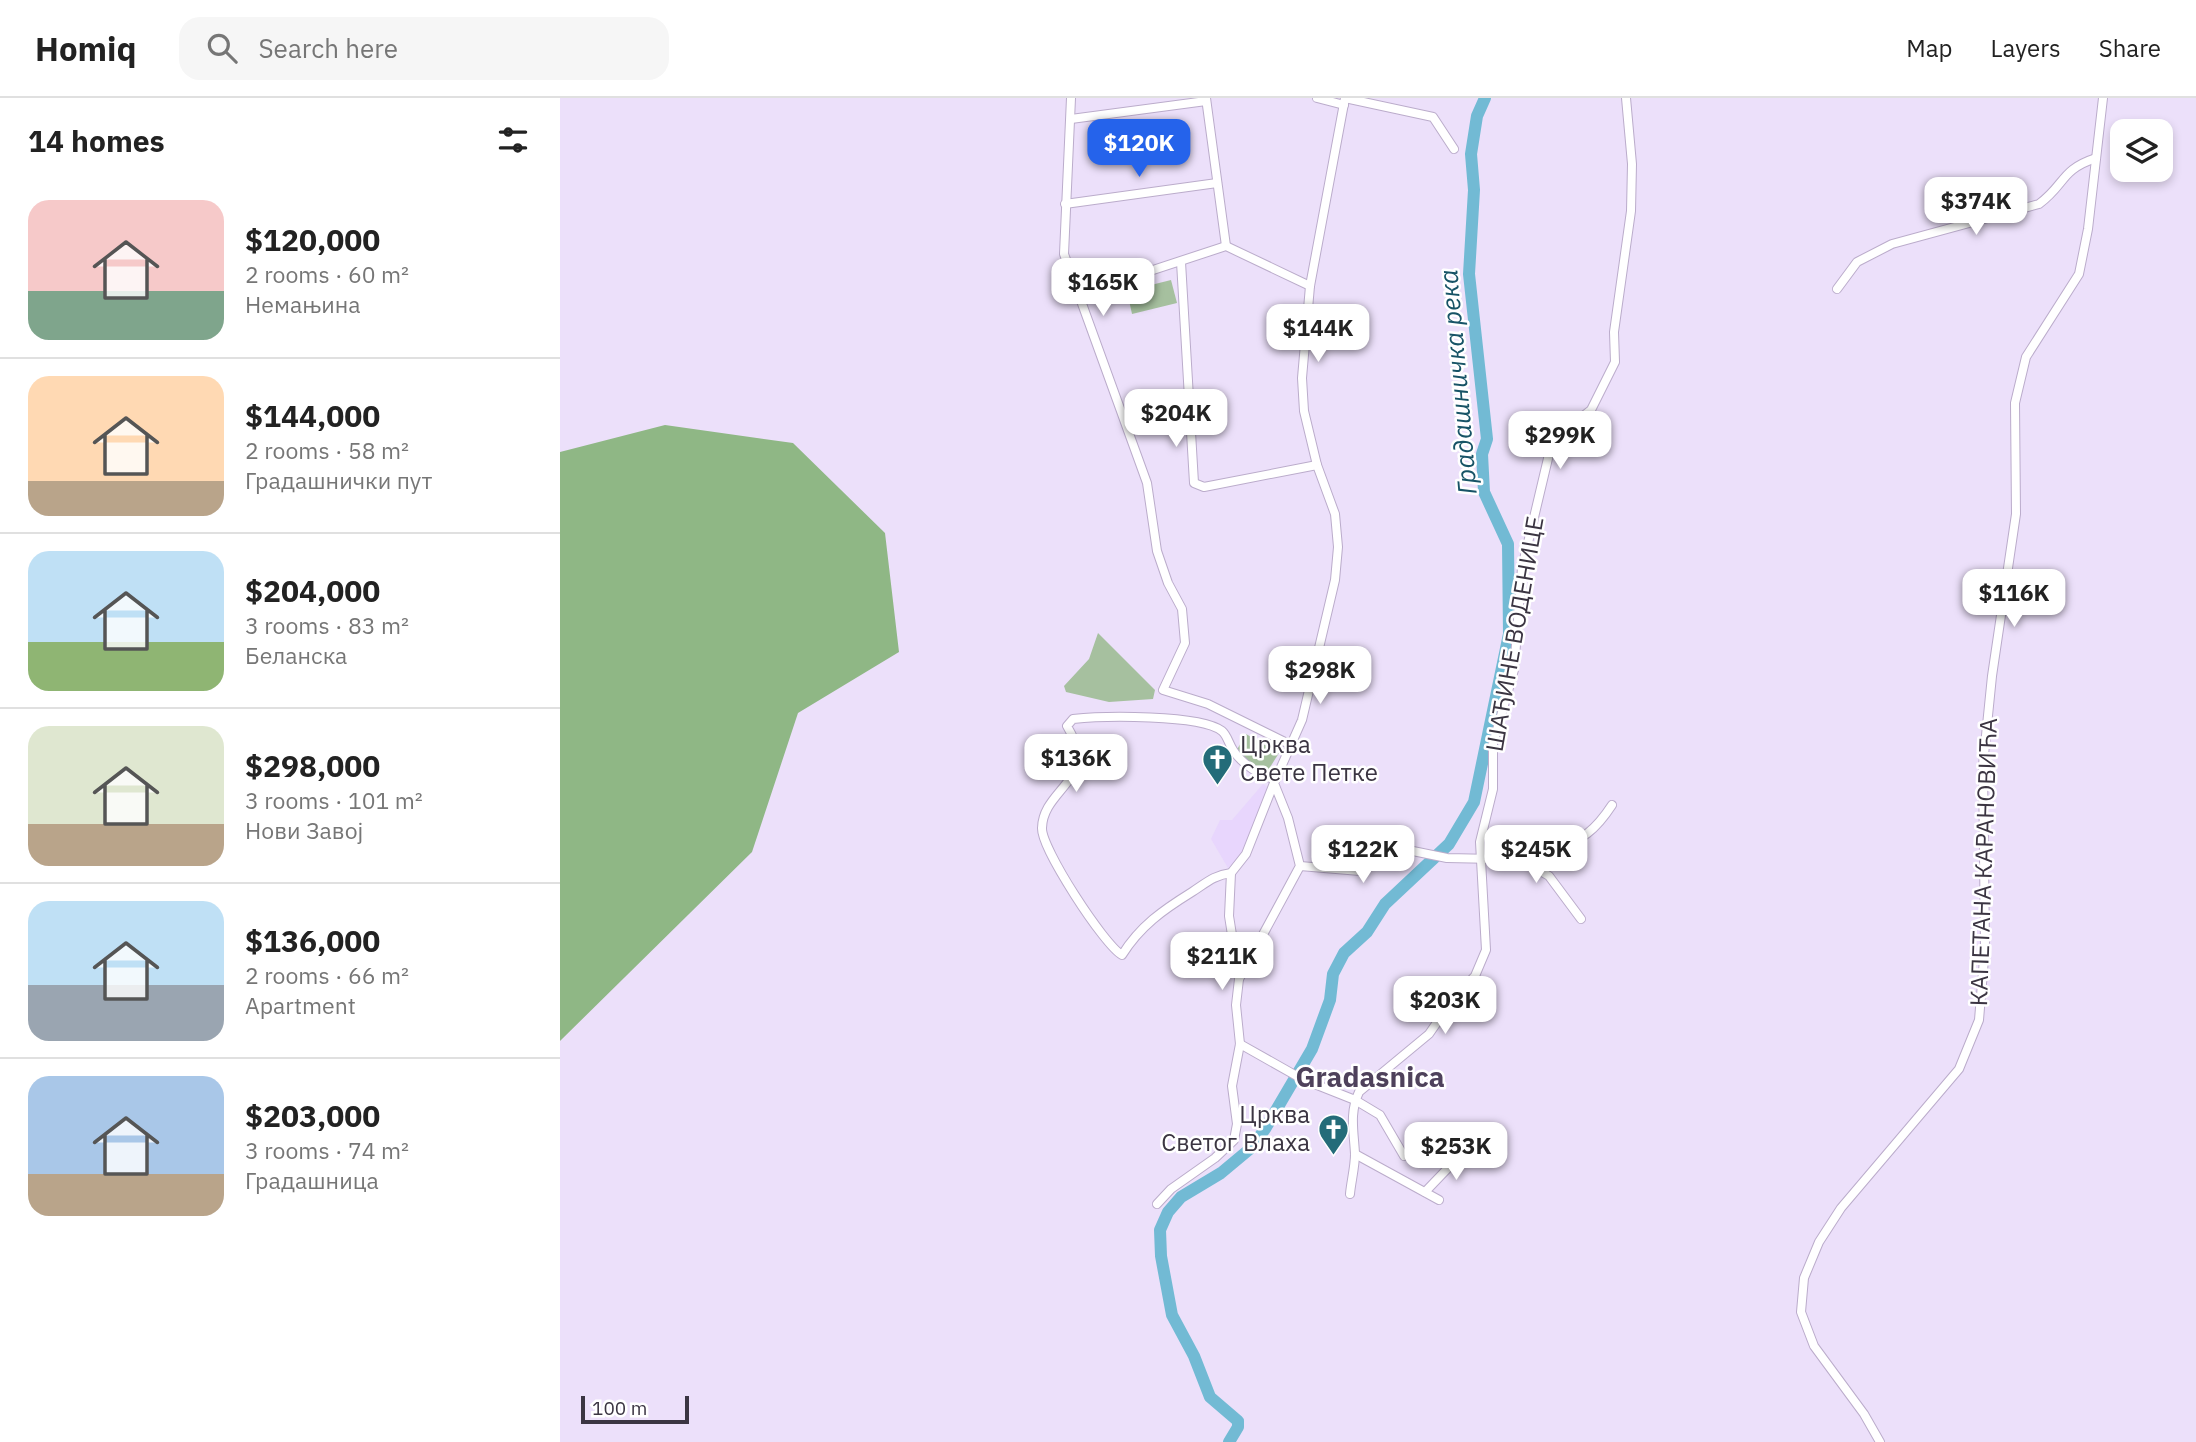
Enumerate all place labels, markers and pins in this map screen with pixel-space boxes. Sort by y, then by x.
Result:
pin: $120K [1090,120,1188,179]
pin: $374K [1927,178,2025,237]
pin: $165K [1054,258,1152,318]
pin: $144K [1269,304,1367,364]
pin: $204K [1127,390,1225,449]
pin: $299K [1511,412,1609,471]
pin: $116K [1965,570,2063,629]
pin: $298K [1271,646,1369,706]
place label: Црква Свете Петке [1240,728,1378,788]
pin: $136K [1027,734,1125,794]
church icon: Црква Свете Петке [1200,742,1234,786]
pin: $122K [1314,826,1412,885]
pin: $245K [1487,826,1585,885]
pin: $211K [1173,932,1271,992]
pin: $203K [1396,976,1494,1036]
place label: Црква Светог Влаха [1161,1098,1310,1158]
church icon: Црква Светог Влаха [1316,1112,1350,1156]
pin: $253K [1407,1122,1505,1182]

